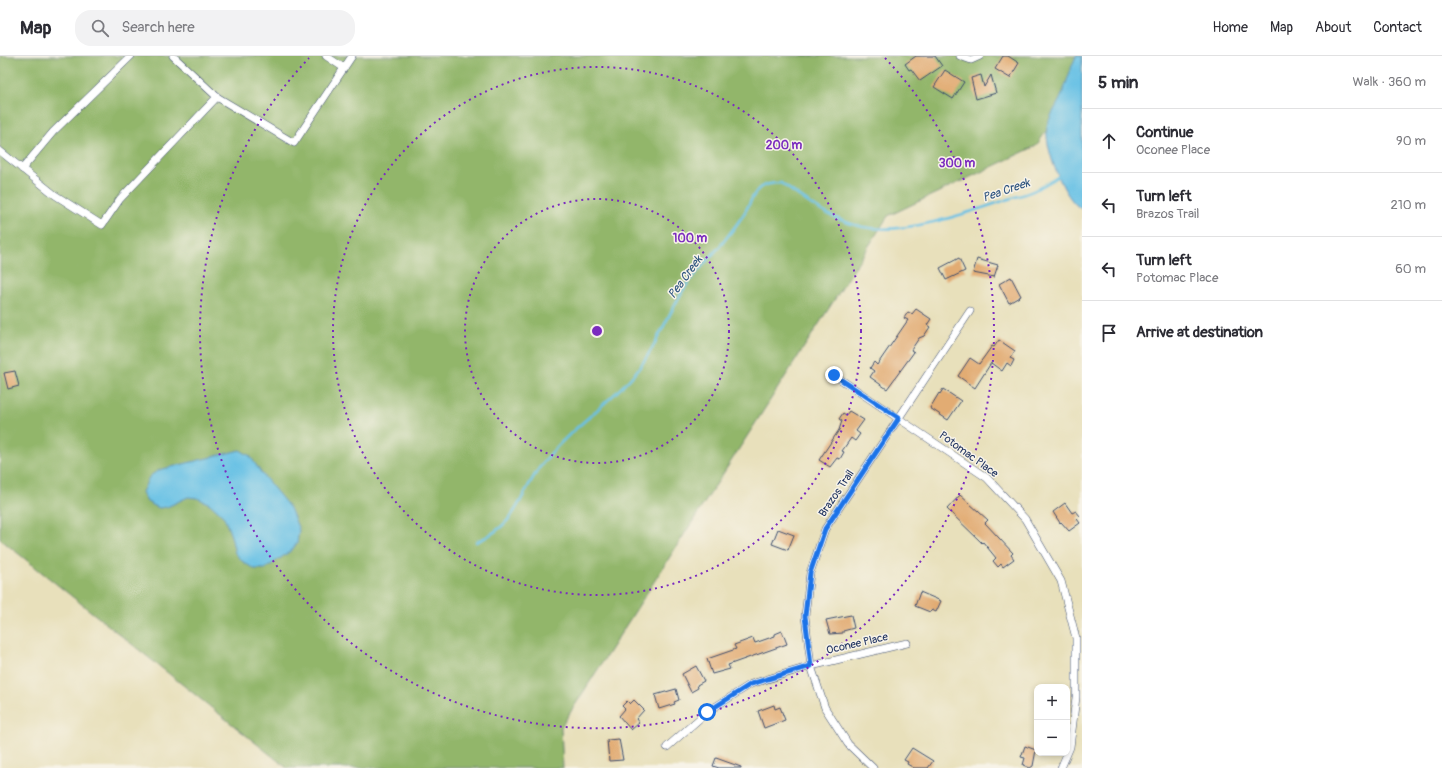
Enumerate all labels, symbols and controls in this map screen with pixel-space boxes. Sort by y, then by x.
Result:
search box [75,10,355,46]
text: Map [20,16,51,40]
icon: search [89,17,111,39]
text: Search here [121,18,195,37]
text: Home [1213,19,1248,36]
text: Map [1270,19,1293,36]
text: About [1315,19,1351,36]
text: Contact [1373,19,1422,36]
text: 5 min [1098,72,1138,93]
text: Walk · 360 m [1352,74,1426,90]
text: Continue [1136,123,1194,142]
icon: ahead [1098,130,1120,152]
text: 90 m [1396,133,1426,149]
text: 200 m [766,138,803,153]
text: Oconee Place [1136,142,1210,158]
text: 300 m [939,156,976,171]
water label: Pea Creek [981,175,1033,206]
text: Turn left [1136,187,1192,206]
icon: left [1098,194,1120,216]
text: 210 m [1390,197,1426,213]
text: Brazos Trail [1136,206,1199,222]
text: 100 m [673,231,708,246]
text: Turn left [1136,251,1192,270]
water label: Pea Creek [665,252,706,302]
icon: left [1098,258,1120,280]
text: 60 m [1395,261,1426,277]
text: Potomac Place [1136,270,1218,286]
icon: arrive [1098,322,1120,344]
text: Arrive at destination [1136,323,1263,342]
centre of rings [590,324,604,338]
route end [825,366,843,384]
street label: Potomac Place [937,429,1001,480]
street label: Brazos Trail [816,467,857,519]
street label: Oconee Place [825,630,890,657]
map controls [1034,684,1070,756]
button: + [1034,684,1070,720]
route start [698,703,716,721]
button: − [1034,720,1070,756]

